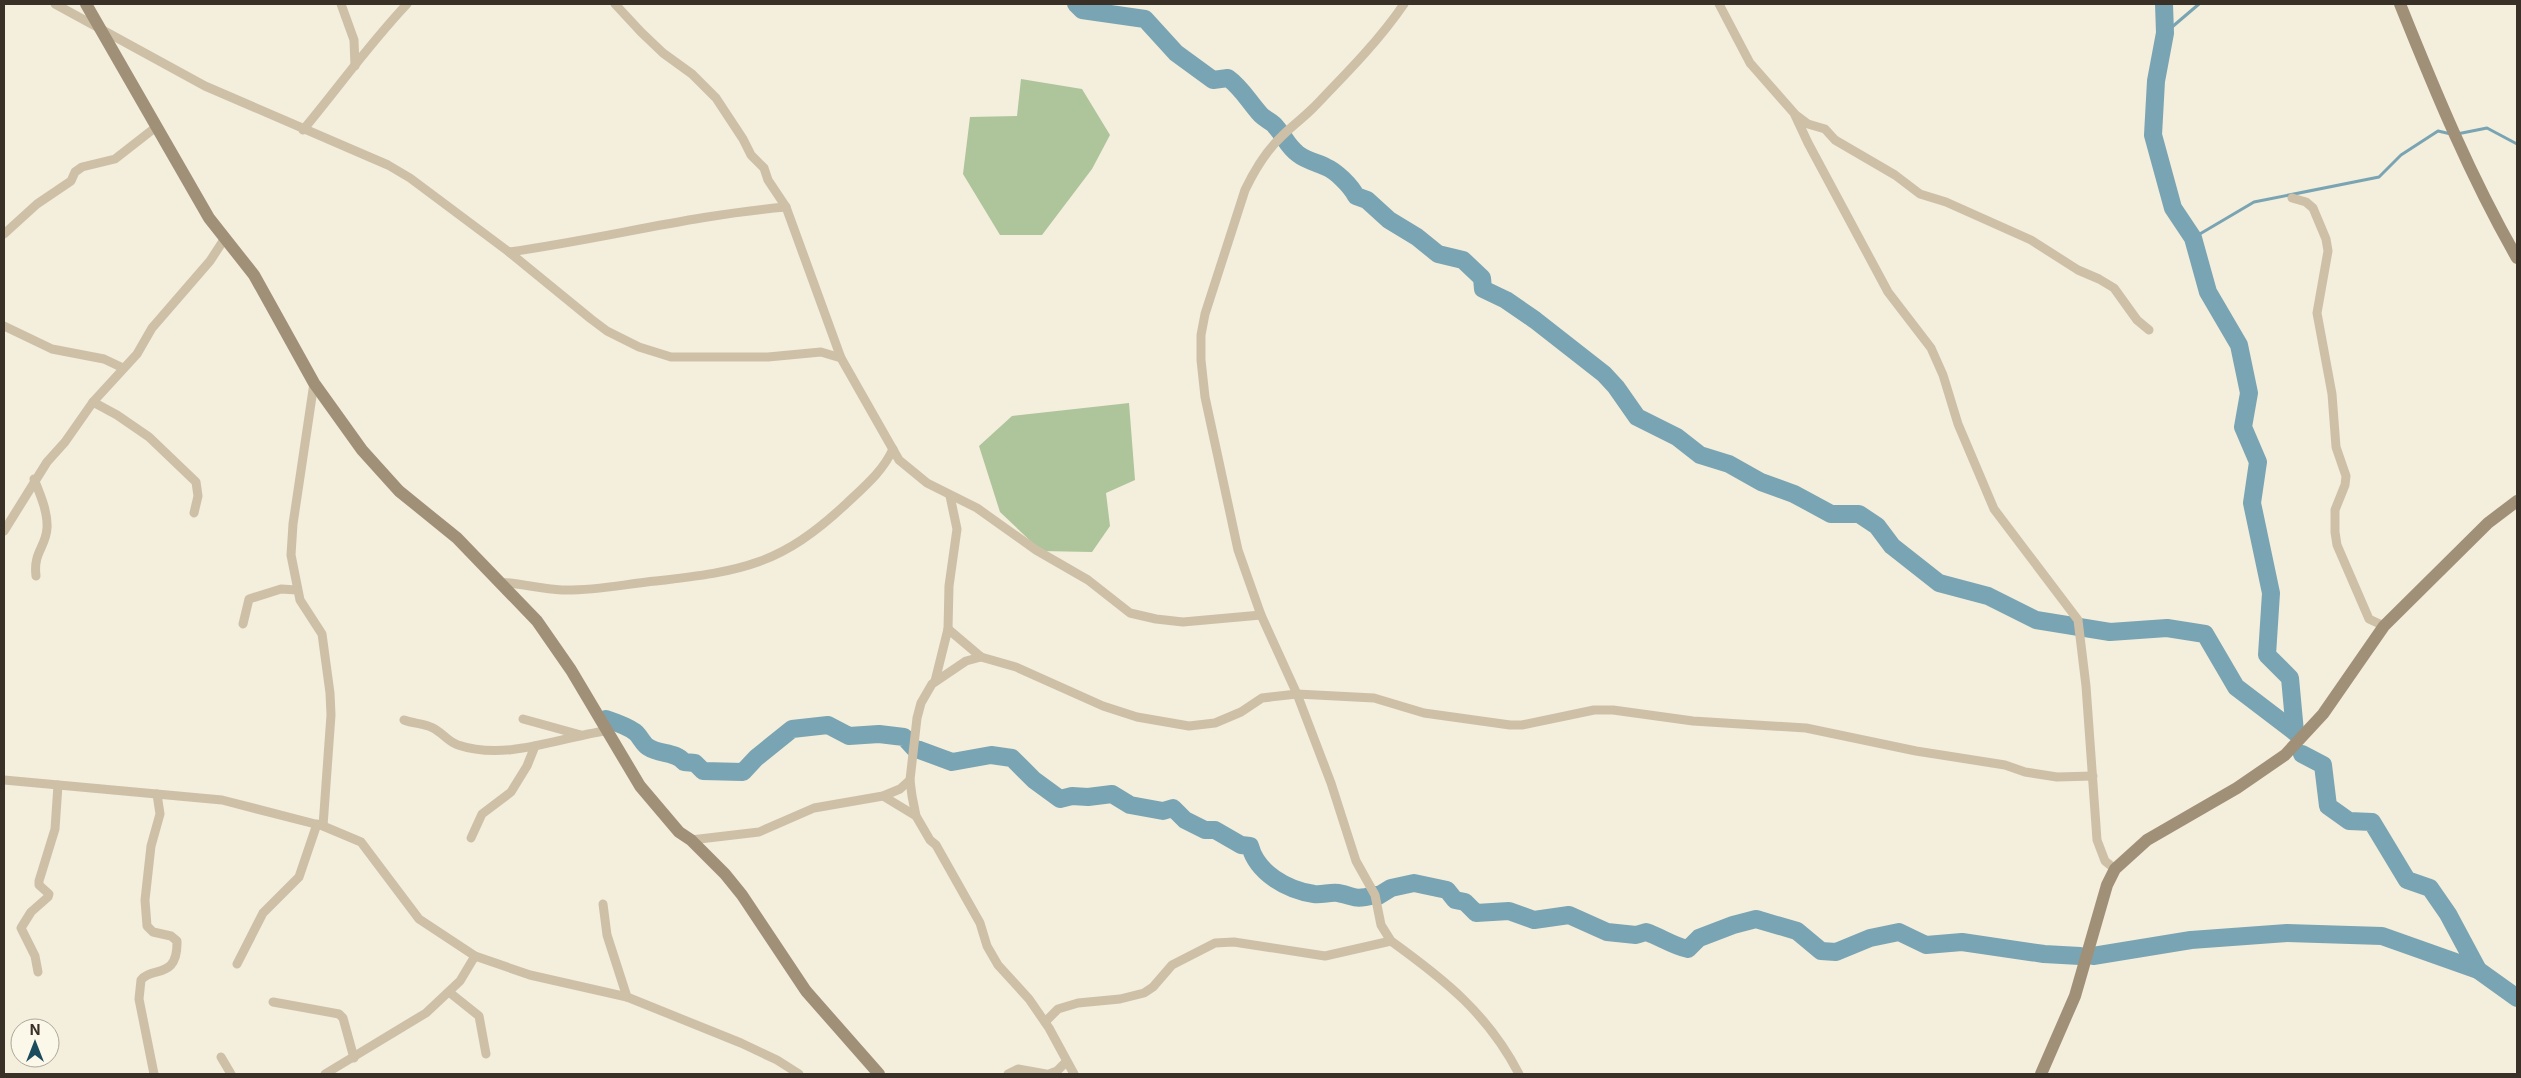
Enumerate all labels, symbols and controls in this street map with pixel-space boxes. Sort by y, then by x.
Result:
north arrow [10,1018,60,1068]
text: N [30,1021,40,1038]

